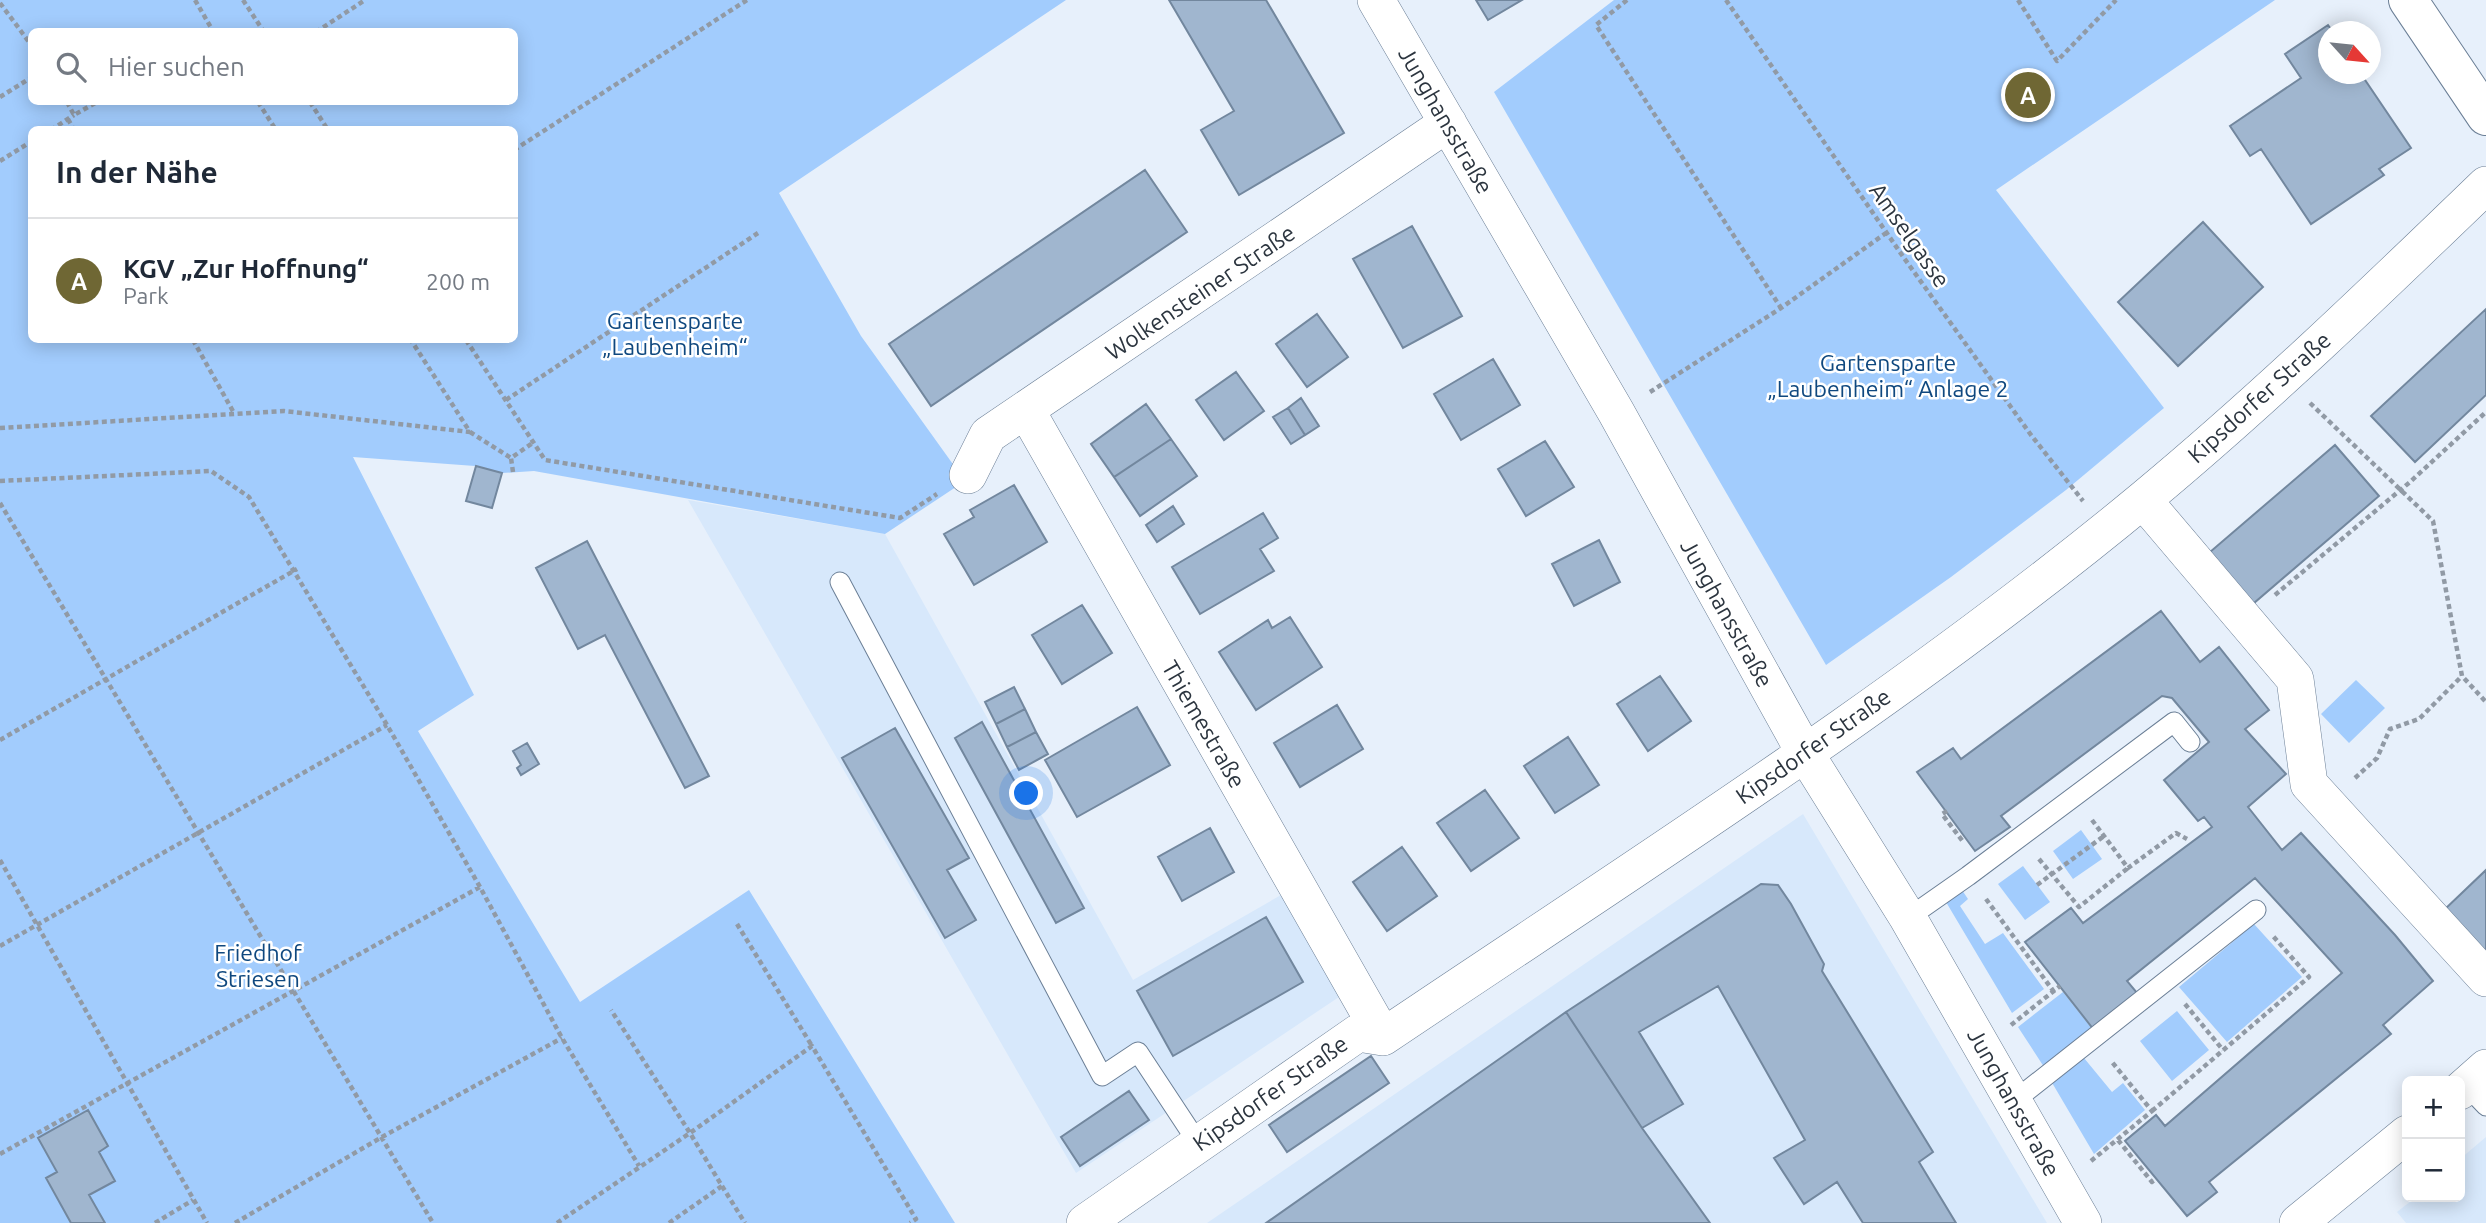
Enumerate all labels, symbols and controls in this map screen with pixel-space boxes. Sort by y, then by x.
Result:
north arrow [2318,21,2381,84]
search box [28,28,518,105]
street label: Junghansstraße [1394,42,1498,198]
icon: search [52,48,90,86]
text: Hier suchen [108,52,245,81]
pin: A [2005,69,2051,121]
text: In der Nähe [56,155,218,189]
street label: Amselgasse [1865,178,1955,292]
street label: Wolkensteiner Straße [1101,219,1299,365]
text: KGV „Zur Hoffnung“ [123,254,368,283]
text: A [71,269,87,294]
text: 200 m [426,269,490,294]
text: Park [123,283,169,308]
park label: Gartensparte „Laubenheim“ [602,308,748,359]
street label: Kipsdorfer Straße [2183,327,2335,467]
park label: Gartensparte „Laubenheim“ Anlage 2 [1768,350,2008,401]
street label: Junghansstraße [1676,535,1778,691]
street label: Thiemestraße [1157,656,1251,792]
street label: Kipsdorfer Straße [1731,683,1895,809]
your location [1009,776,1043,810]
park label: Friedhof Striesen [214,940,302,991]
street label: Junghansstraße [1963,1024,2065,1180]
street label: Kipsdorfer Straße [1188,1030,1352,1156]
map controls [2402,1076,2465,1202]
button: + [2402,1076,2465,1139]
button: − [2402,1139,2465,1202]

